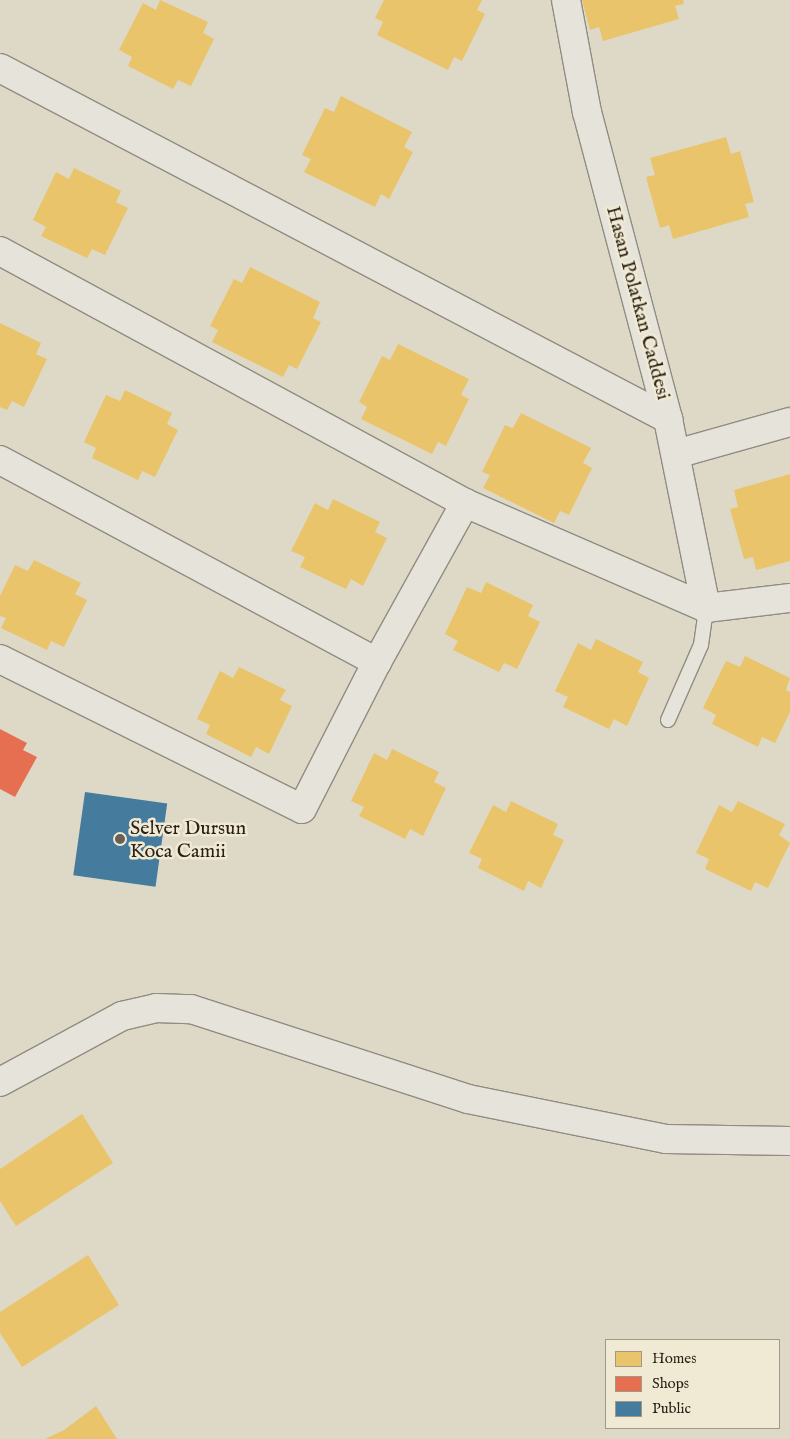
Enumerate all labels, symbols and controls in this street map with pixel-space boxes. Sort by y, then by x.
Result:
street label: Hasan Polatkan Caddesi [601,204,675,402]
place label: Selver Dursun Koca Camii [130,816,246,863]
marker: Selver Dursun Koca Camii [114,833,126,845]
legend [605,1339,780,1429]
text: Homes [652,1349,696,1368]
text: Shops [652,1374,689,1393]
text: Public [652,1399,691,1418]

